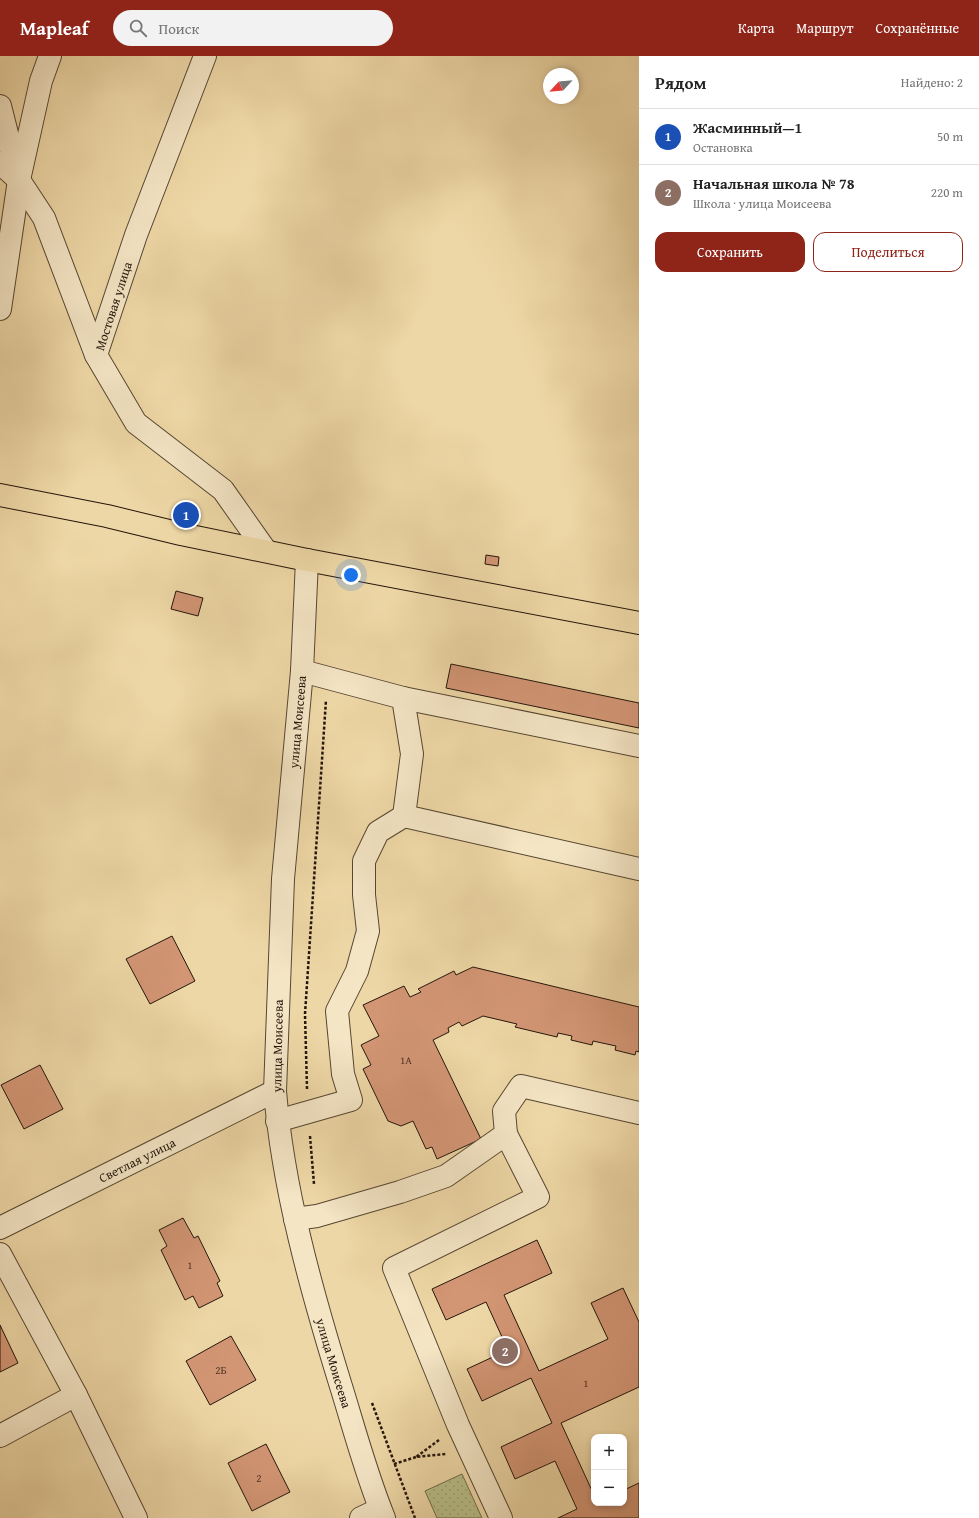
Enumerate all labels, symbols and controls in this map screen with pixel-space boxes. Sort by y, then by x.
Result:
search box [113,10,393,46]
text: Mapleaf [20,14,89,42]
icon: search [127,17,149,39]
text: Поиск [159,18,199,39]
text: Карта [738,18,774,38]
text: Маршрут [796,18,854,38]
text: Сохранённые [876,18,959,38]
north arrow [543,68,579,104]
text: Рядом [655,70,706,95]
text: Найдено: 2 [901,73,963,92]
text: Жасминный—1 [693,117,802,138]
text: 1 [665,127,671,146]
text: 50 m [937,127,963,146]
text: Остановка [693,138,753,157]
text: Начальная школа № 78 [693,173,855,194]
text: 2 [665,183,671,202]
text: 220 m [931,183,963,202]
text: Школа · улица Моисеева [693,194,832,213]
button: Сохранить [655,232,805,272]
button: Поделиться [813,232,963,272]
street label: Мостовая улица [90,258,137,353]
pin: 1 [173,500,199,530]
your location [341,565,361,585]
street label: улица Моисеева [284,674,311,770]
street label: улица Моисеева [267,999,288,1094]
house number: 1А [400,1052,412,1068]
street label: Светлая улица [95,1133,180,1187]
house number: 1 [187,1257,193,1273]
street label: улица Моисеева [311,1315,356,1411]
pin: 2 [492,1336,518,1366]
house number: 2Б [215,1362,227,1378]
house number: 1 [583,1375,589,1391]
map controls [591,1434,627,1506]
button: + [591,1434,627,1470]
house number: 2 [256,1470,262,1486]
button: − [591,1470,627,1506]

